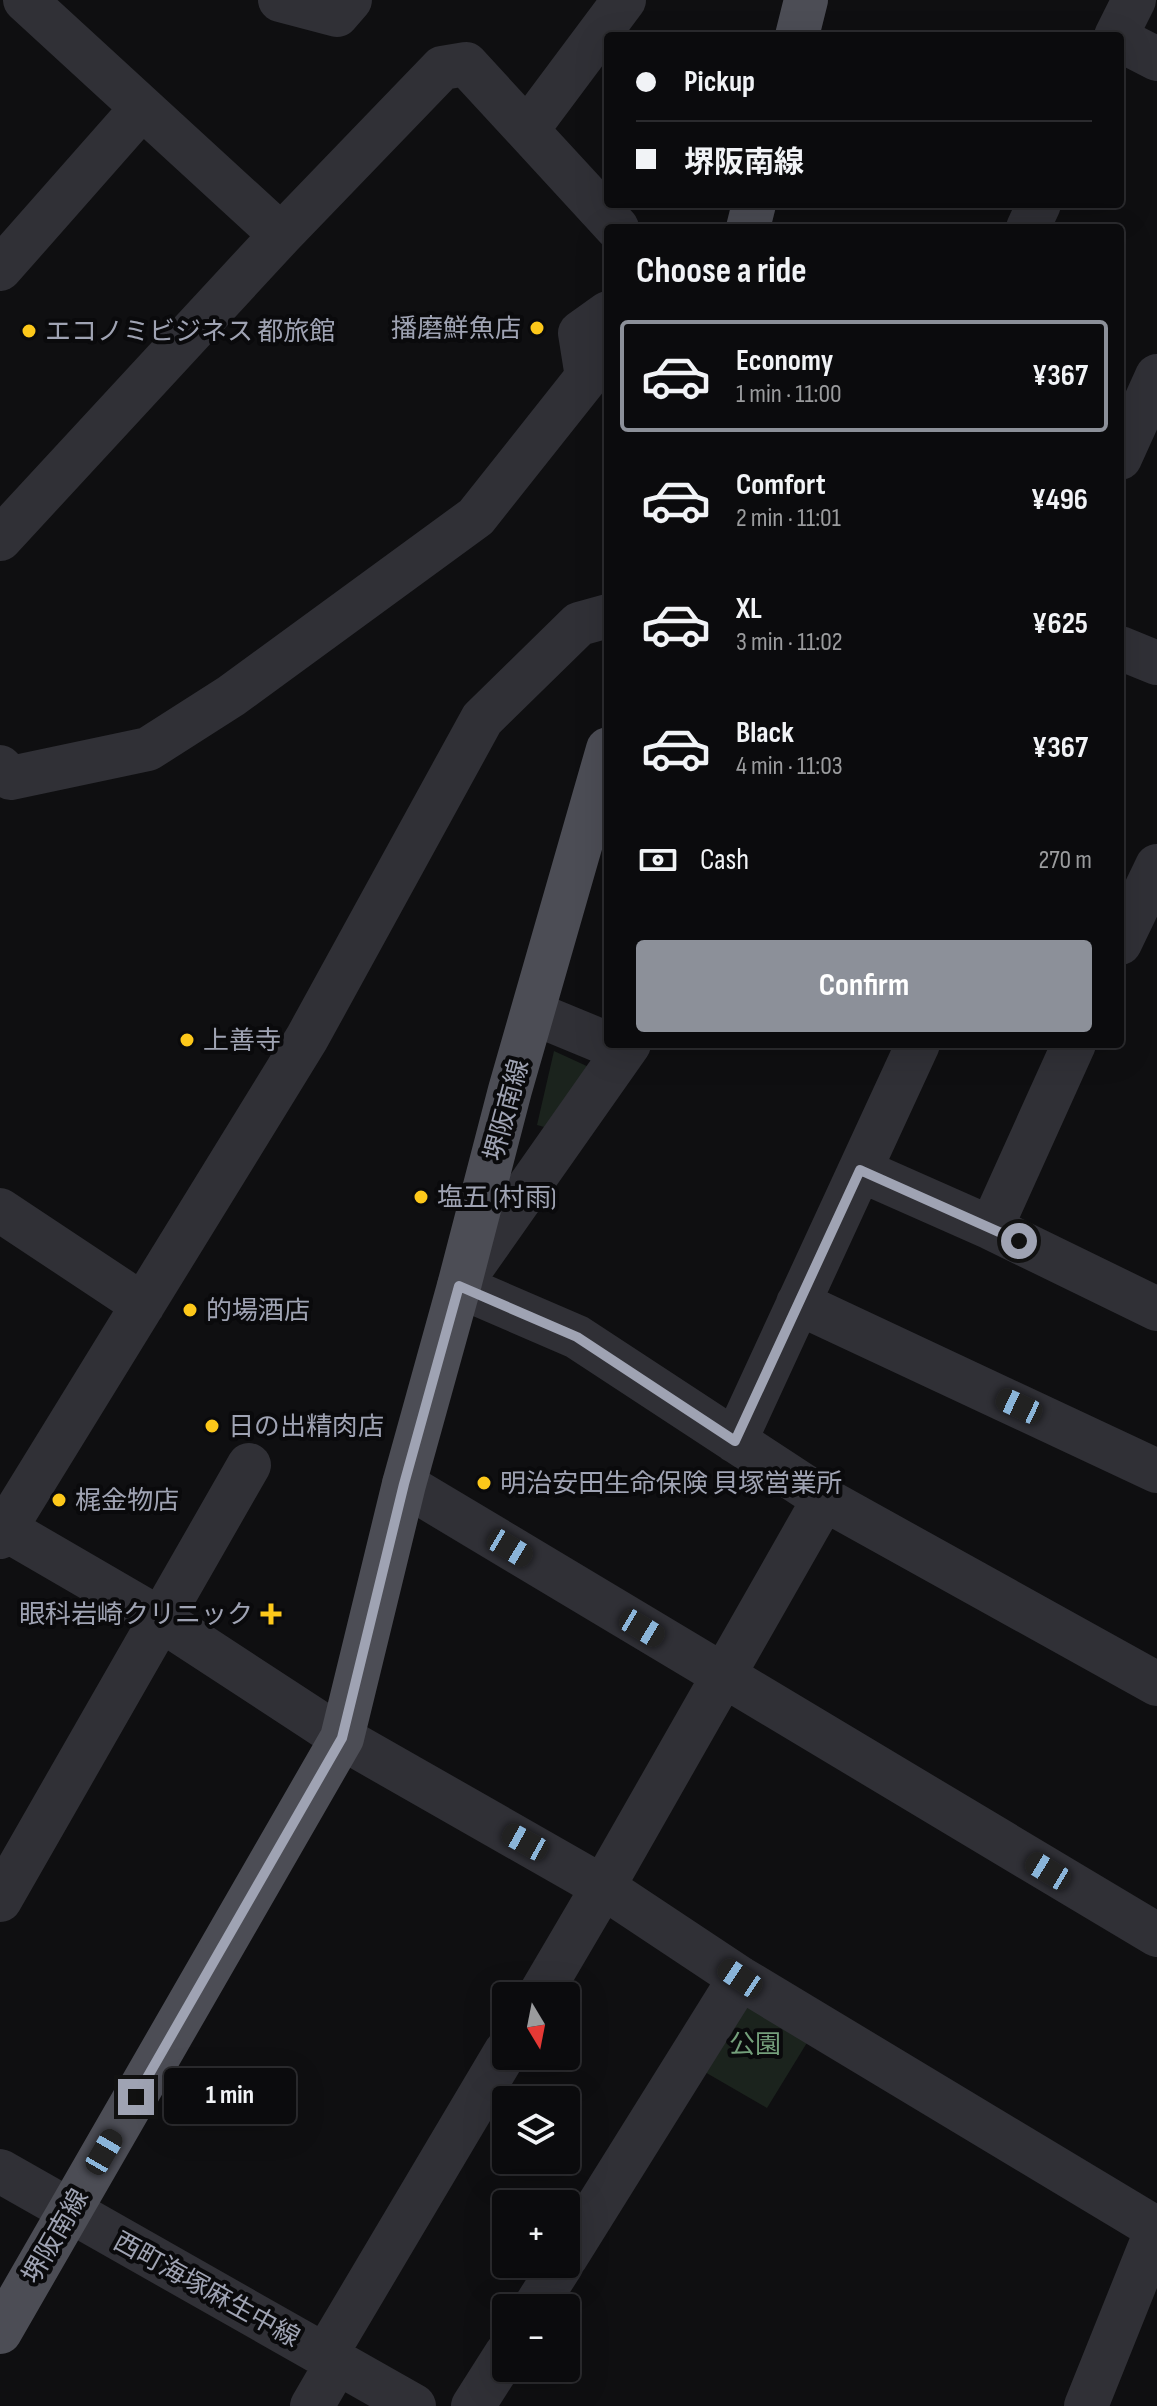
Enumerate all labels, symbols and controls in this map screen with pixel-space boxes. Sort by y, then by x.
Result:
text: Pickup [684,64,755,100]
text: 堺阪南線 [684,145,804,181]
text: Choose a ride [636,250,807,293]
place label: 播磨鮮魚店 [391,314,521,345]
place label: エコノミビジネス 都旅館 [45,317,335,348]
marker: 播磨鮮魚店 [528,319,546,337]
marker: エコノミビジネス 都旅館 [20,322,38,340]
icon: car [640,340,712,412]
text: Economy [736,343,833,379]
text: ¥367 [1032,358,1088,394]
text: 1 min · 11:00 [736,379,842,410]
icon: car [640,464,712,536]
text: Comfort [736,467,826,503]
text: ¥496 [1031,482,1088,518]
text: 2 min · 11:01 [736,503,841,534]
icon: car [640,588,712,660]
text: XL [736,591,762,627]
text: ¥625 [1032,606,1088,642]
text: 3 min · 11:02 [736,627,843,658]
icon: car [640,712,712,784]
text: Black [736,715,794,751]
text: ¥367 [1032,730,1088,766]
text: 4 min · 11:03 [736,751,843,782]
icon: cash [636,838,680,882]
text: Cash [700,842,749,878]
text: 270 m [1039,845,1092,876]
button: Confirm [636,940,1092,1032]
place label: 上善寺 [203,1026,281,1057]
marker: 上善寺 [178,1031,196,1049]
street label: 堺阪南線 [479,1056,536,1165]
place label: 塩五 (村雨) [437,1183,556,1214]
marker: 塩五 (村雨) [412,1188,430,1206]
route start [1001,1223,1037,1259]
place label: 的場酒店 [206,1296,310,1327]
marker: 的場酒店 [181,1301,199,1319]
car [992,1385,1046,1427]
place label: 日の出精肉店 [228,1412,384,1443]
marker: 日の出精肉店 [203,1417,221,1435]
place label: 明治安田生命保険 貝塚営業所 [500,1469,842,1500]
marker: 明治安田生命保険 貝塚営業所 [475,1474,493,1492]
place label: 梶金物店 [75,1486,179,1517]
marker: 梶金物店 [50,1491,68,1509]
car [483,1525,537,1571]
place label: 眼科岩崎クリニック [19,1600,253,1631]
marker: 眼科岩崎クリニック [260,1603,282,1625]
car [615,1605,669,1651]
car [498,1820,552,1864]
car [1021,1848,1075,1894]
car [713,1955,767,2001]
north arrow [492,1982,580,2070]
map controls [492,1982,580,2382]
park label: 公園 [729,2030,781,2061]
callout: 1 min [164,2069,296,2125]
route end [118,2079,154,2115]
text: 1 min [206,2080,254,2111]
button: layers [492,2086,580,2174]
car [82,2125,126,2179]
street label: 堺阪南線 [17,2184,96,2290]
button: + [492,2190,580,2278]
street label: 西町海塚麻生中線 [108,2226,305,2354]
button: − [492,2294,580,2382]

